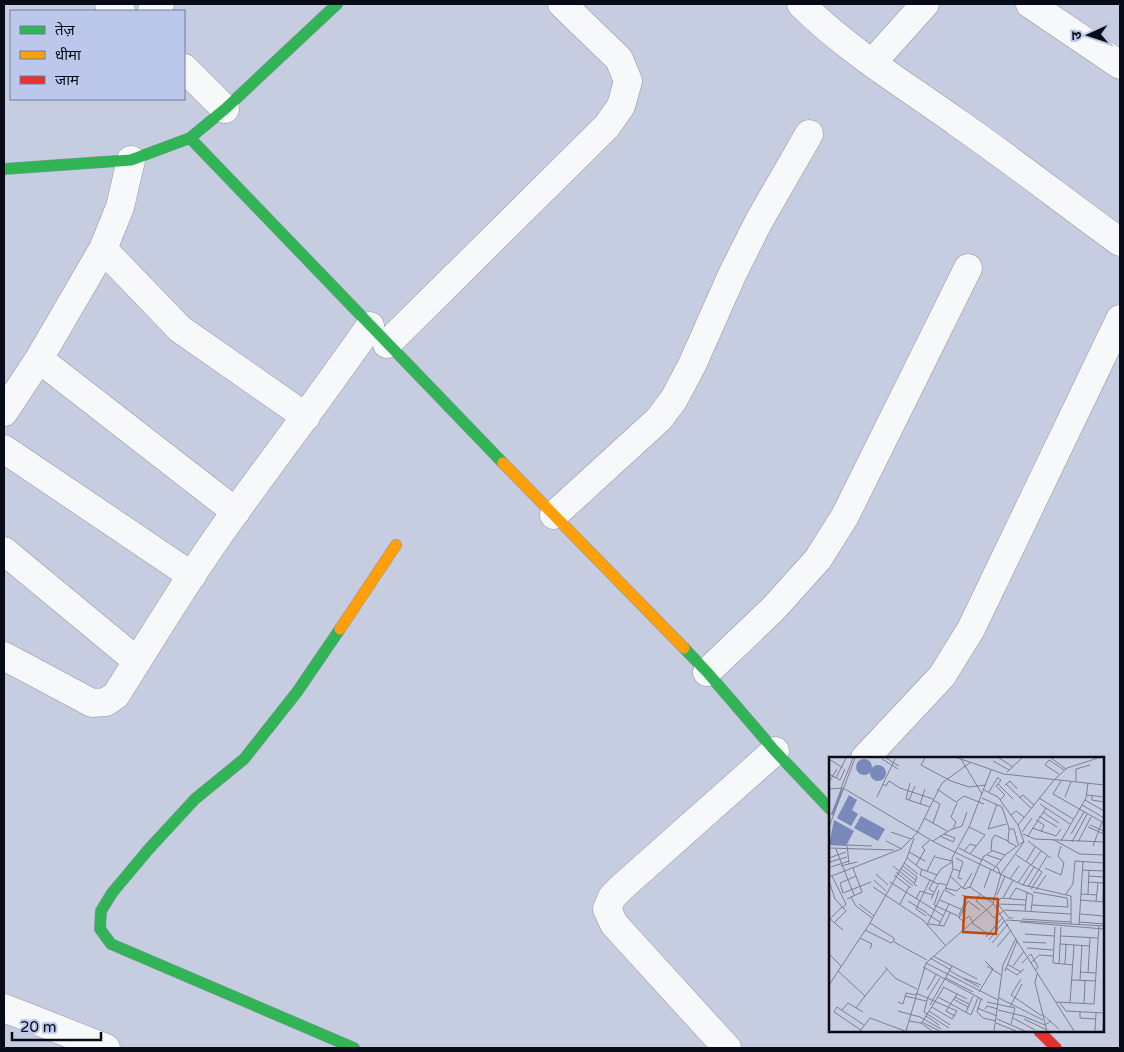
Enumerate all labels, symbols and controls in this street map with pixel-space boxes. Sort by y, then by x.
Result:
legend [10,10,185,100]
north arrow [1064,10,1114,60]
text: तेज़ [55,21,76,39]
text: उ [1068,30,1085,40]
text: धीमा [55,46,82,64]
text: जाम [55,71,80,89]
inset map [829,757,1104,1032]
scale bar [12,1010,101,1042]
text: 20 m [20,1018,57,1036]

